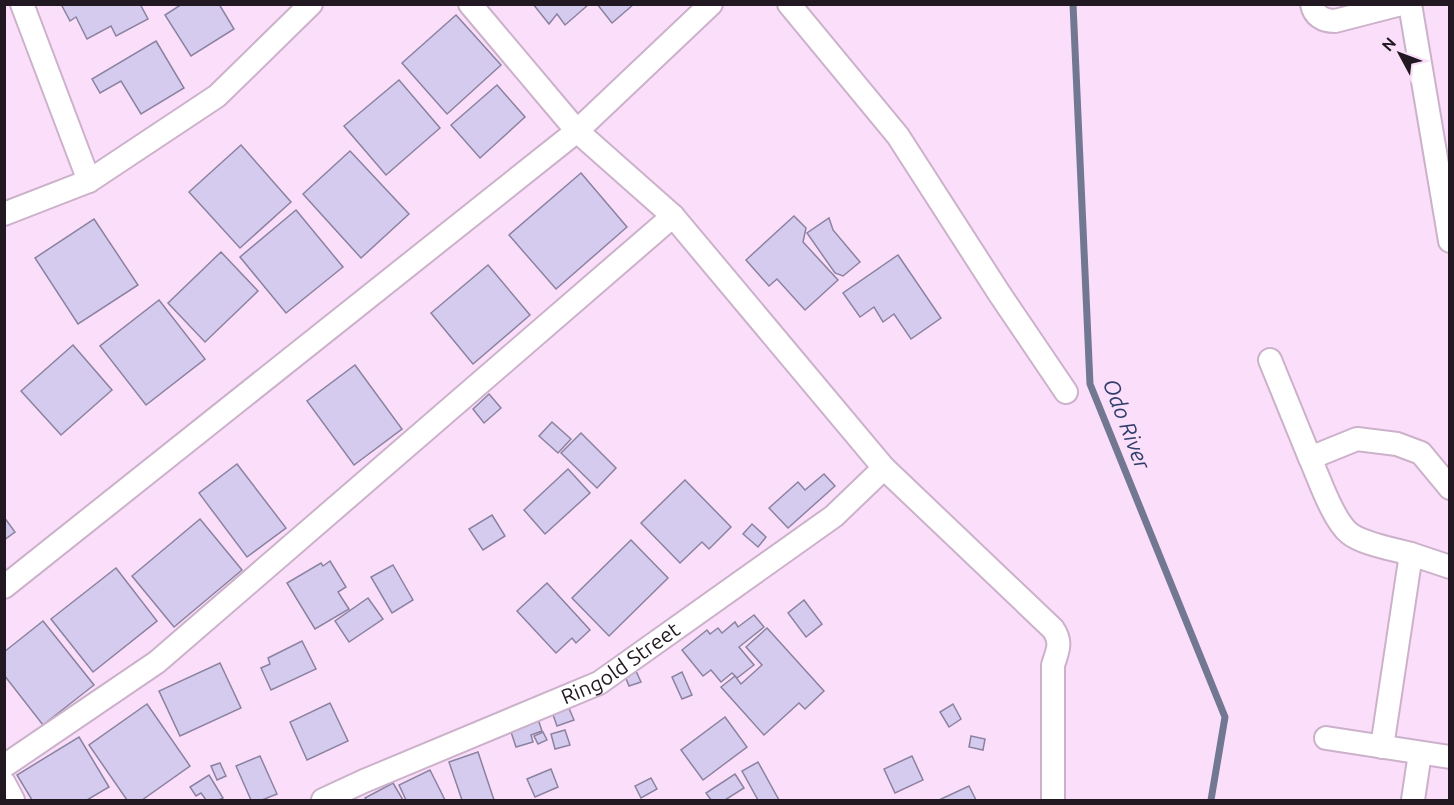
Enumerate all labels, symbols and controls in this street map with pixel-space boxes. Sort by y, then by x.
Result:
north arrow [1370,24,1430,84]
text: N [1378,34,1399,55]
water label: Odo River [1099,375,1156,473]
street label: Ringold Street [557,617,684,708]

